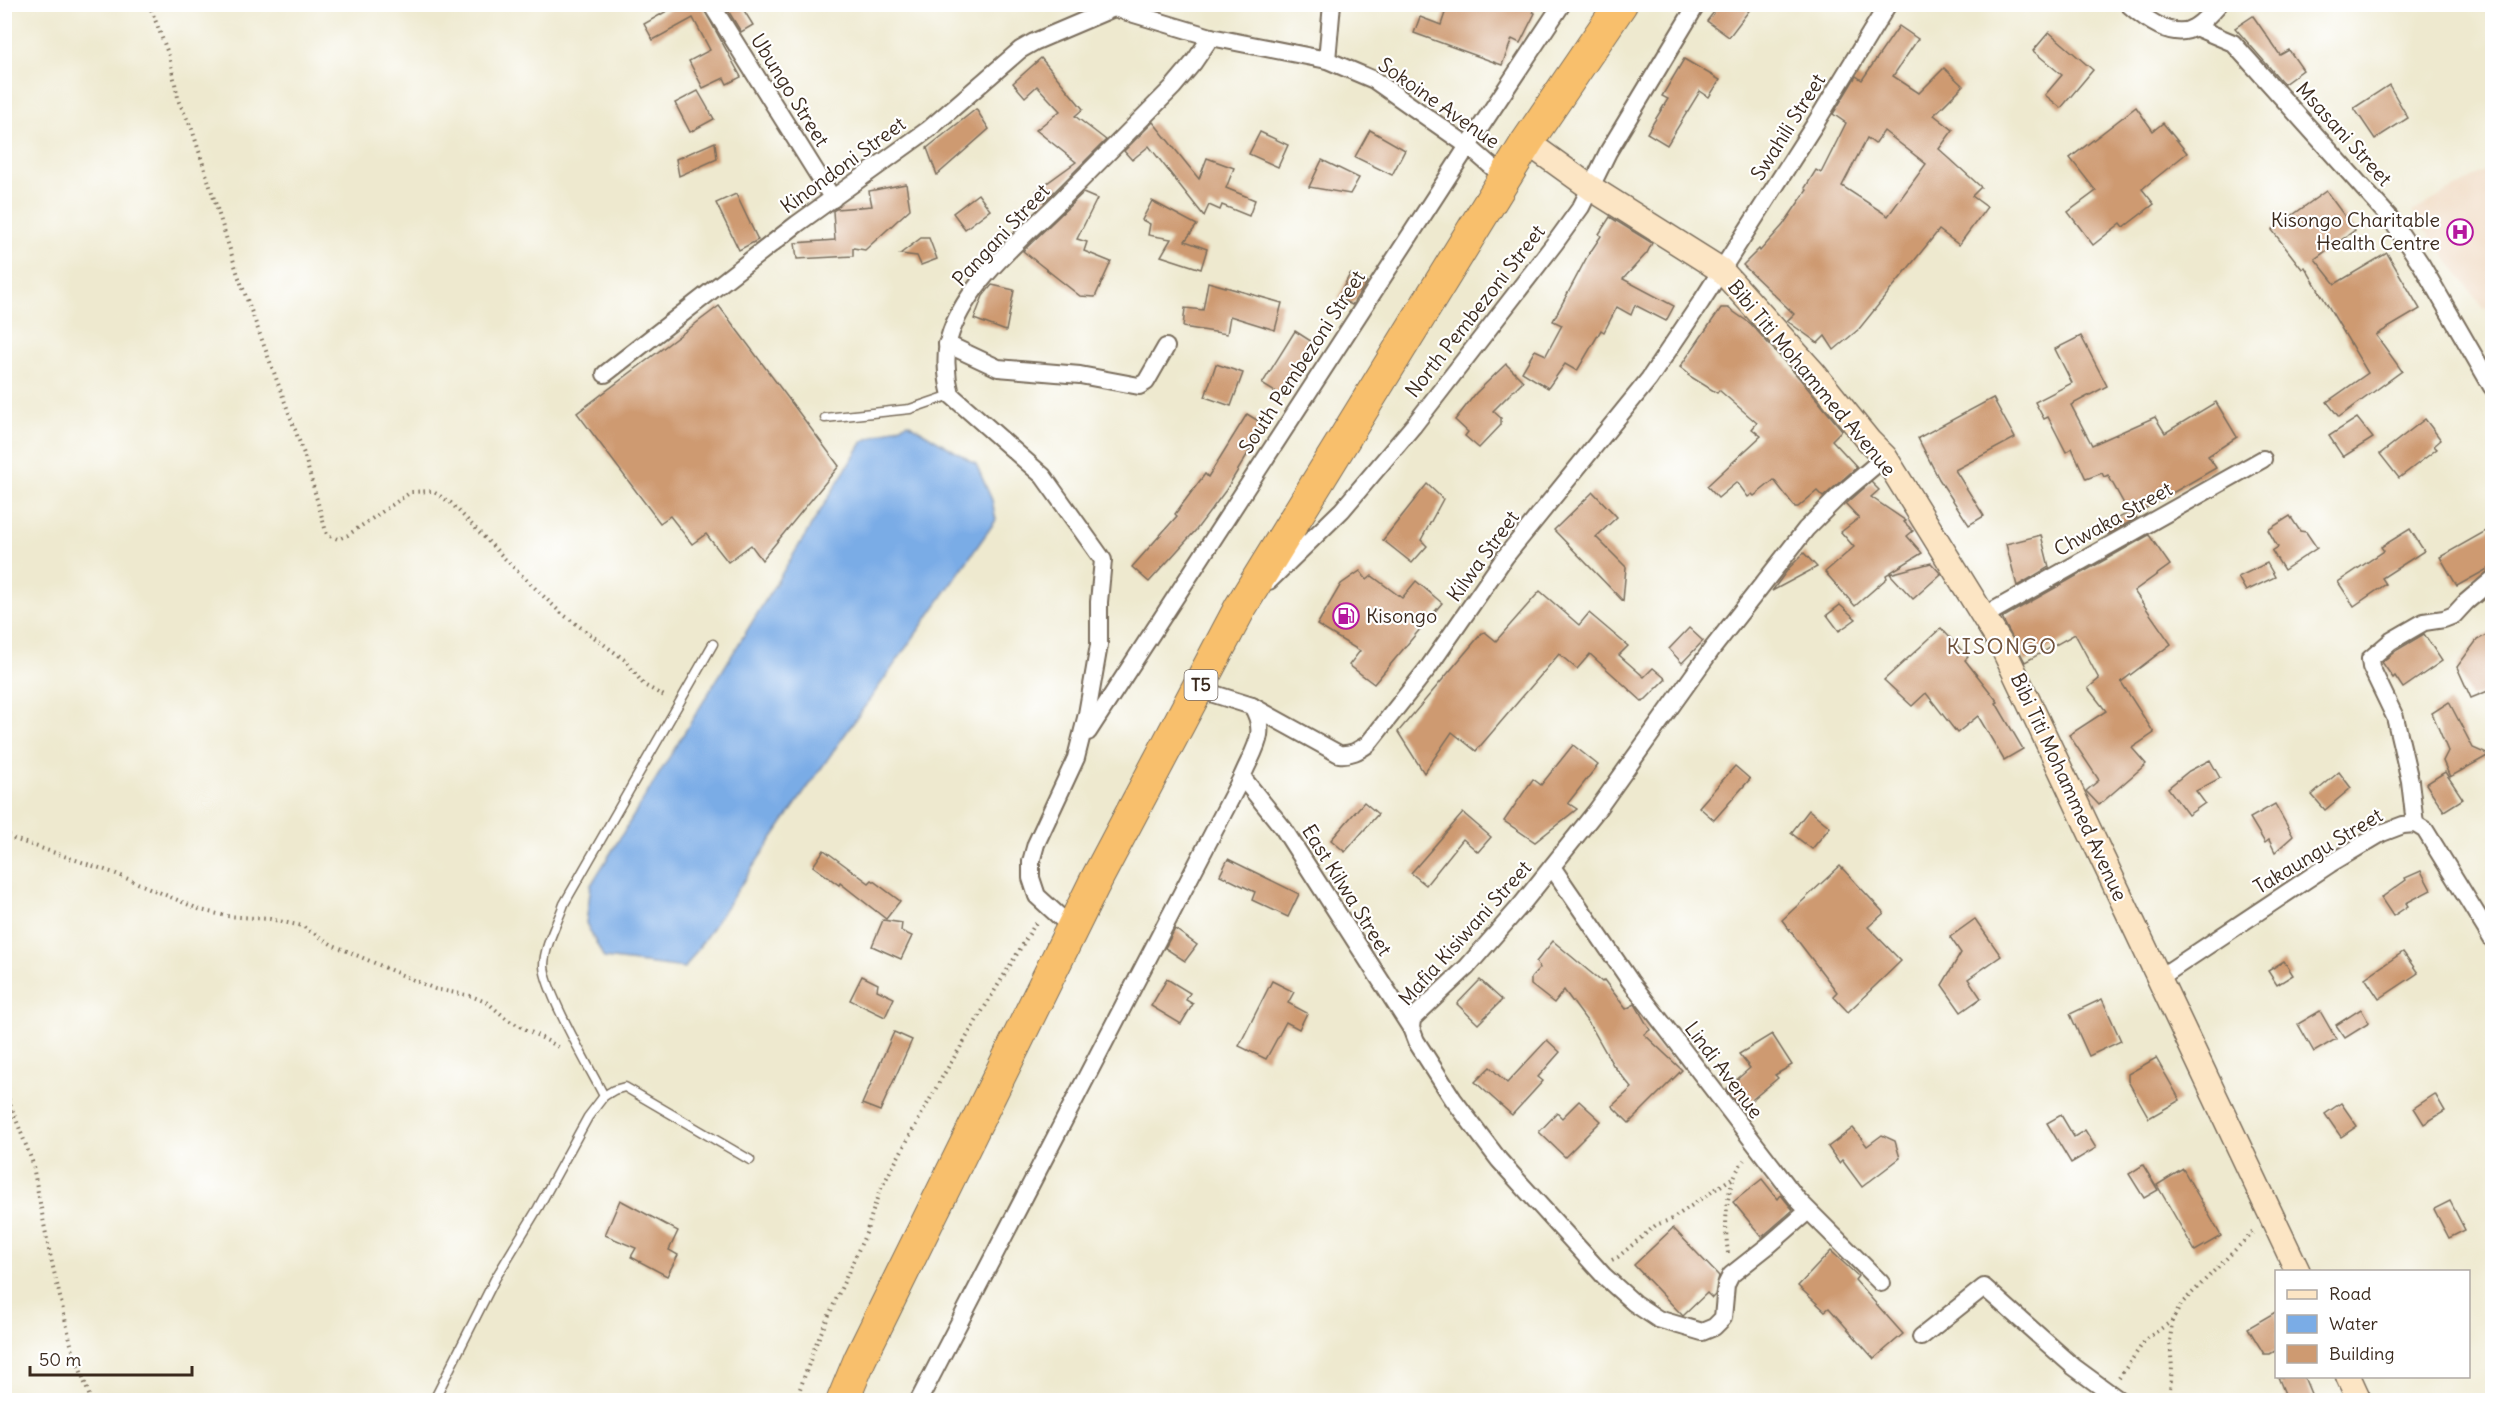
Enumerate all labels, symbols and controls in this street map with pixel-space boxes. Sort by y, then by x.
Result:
street label: Ubungo Street [746,29,835,151]
street label: Sokoine Avenue [1374,52,1505,154]
street label: Swahili Street [1745,69,1830,185]
street label: Msasani Street [2291,76,2398,191]
street label: Kinondoni Street [775,111,910,218]
street label: Pangani Street [947,178,1055,291]
place label: Kisongo Charitable Health Centre [2271,207,2440,255]
hospital icon: Kisongo Charitable Health Centre [2445,217,2475,247]
street label: North Pembezoni Street [1399,219,1550,402]
street label: South Pembezoni Street [1233,265,1370,458]
street label: Bibi Titi Mohammed Avenue [1723,274,1902,481]
street label: Chwaka Street [2049,476,2176,561]
street label: Kilwa Street [1441,505,1524,606]
fuel station icon: Kisongo [1331,601,1361,631]
place label: Kisongo [1366,603,1437,628]
district label: KISONGO [1946,632,2058,660]
street label: Bibi Titi Mohammed Avenue [2006,669,2133,905]
road number: T5 [1184,670,1218,700]
street label: Takaungu Street [2249,802,2387,899]
street label: East Kilwa Street [1297,819,1398,960]
street label: Mafia Kisiwani Street [1393,855,1536,1010]
street label: Lindi Avenue [1680,1016,1769,1123]
legend [2275,1270,2470,1378]
text: Road [2329,1282,2372,1305]
text: Water [2329,1312,2379,1335]
scale bar [30,1339,192,1377]
text: Building [2329,1342,2394,1365]
text: 50 m [39,1348,81,1371]

